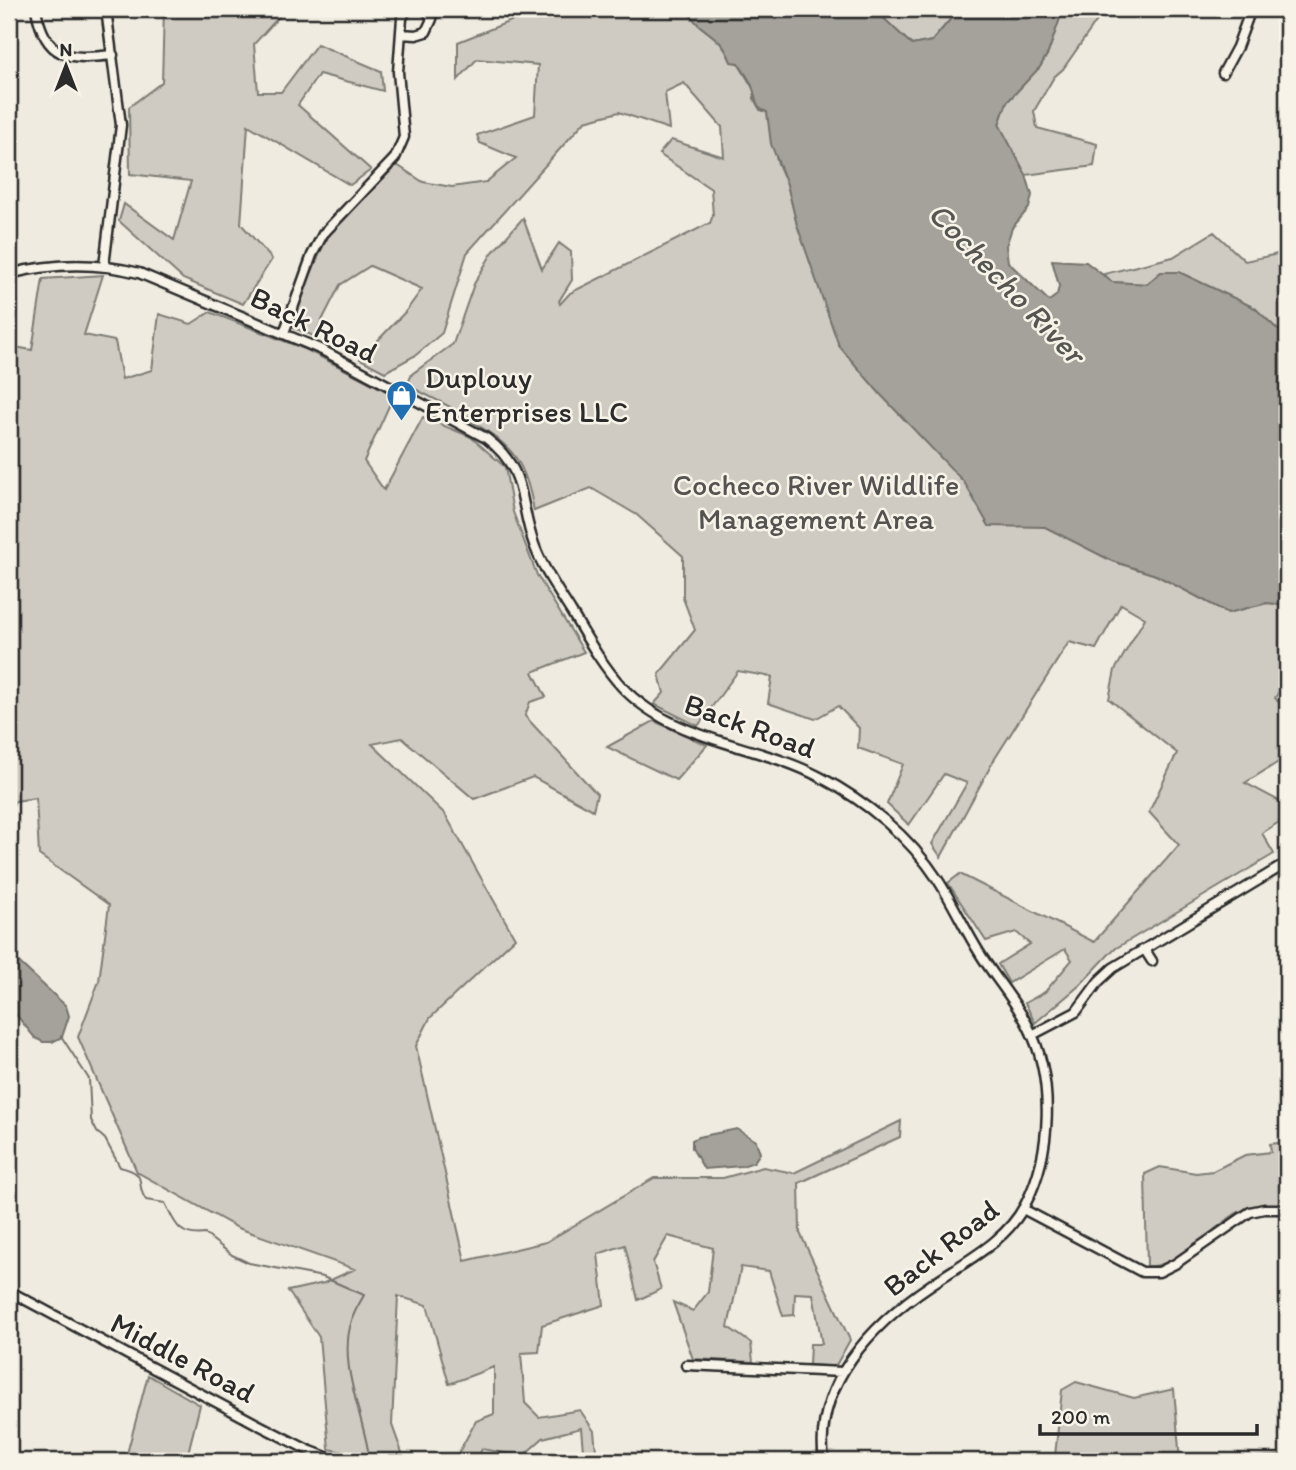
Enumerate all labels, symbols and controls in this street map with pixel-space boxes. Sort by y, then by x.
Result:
north arrow [32,32,102,102]
text: N [60,38,72,61]
water label: Cochecho River [921,194,1096,374]
street label: Back Road [245,278,384,371]
place label: Duplouy Enterprises LLC [425,359,628,430]
shop icon: Duplouy Enterprises LLC [385,378,419,422]
park label: Cocheco River Wildlife Management Area [673,466,959,537]
street label: Back Road [680,685,821,766]
street label: Back Road [875,1191,1006,1304]
street label: Middle Road [104,1304,262,1411]
scale bar [1040,1393,1258,1437]
text: 200 m [1051,1404,1111,1429]

